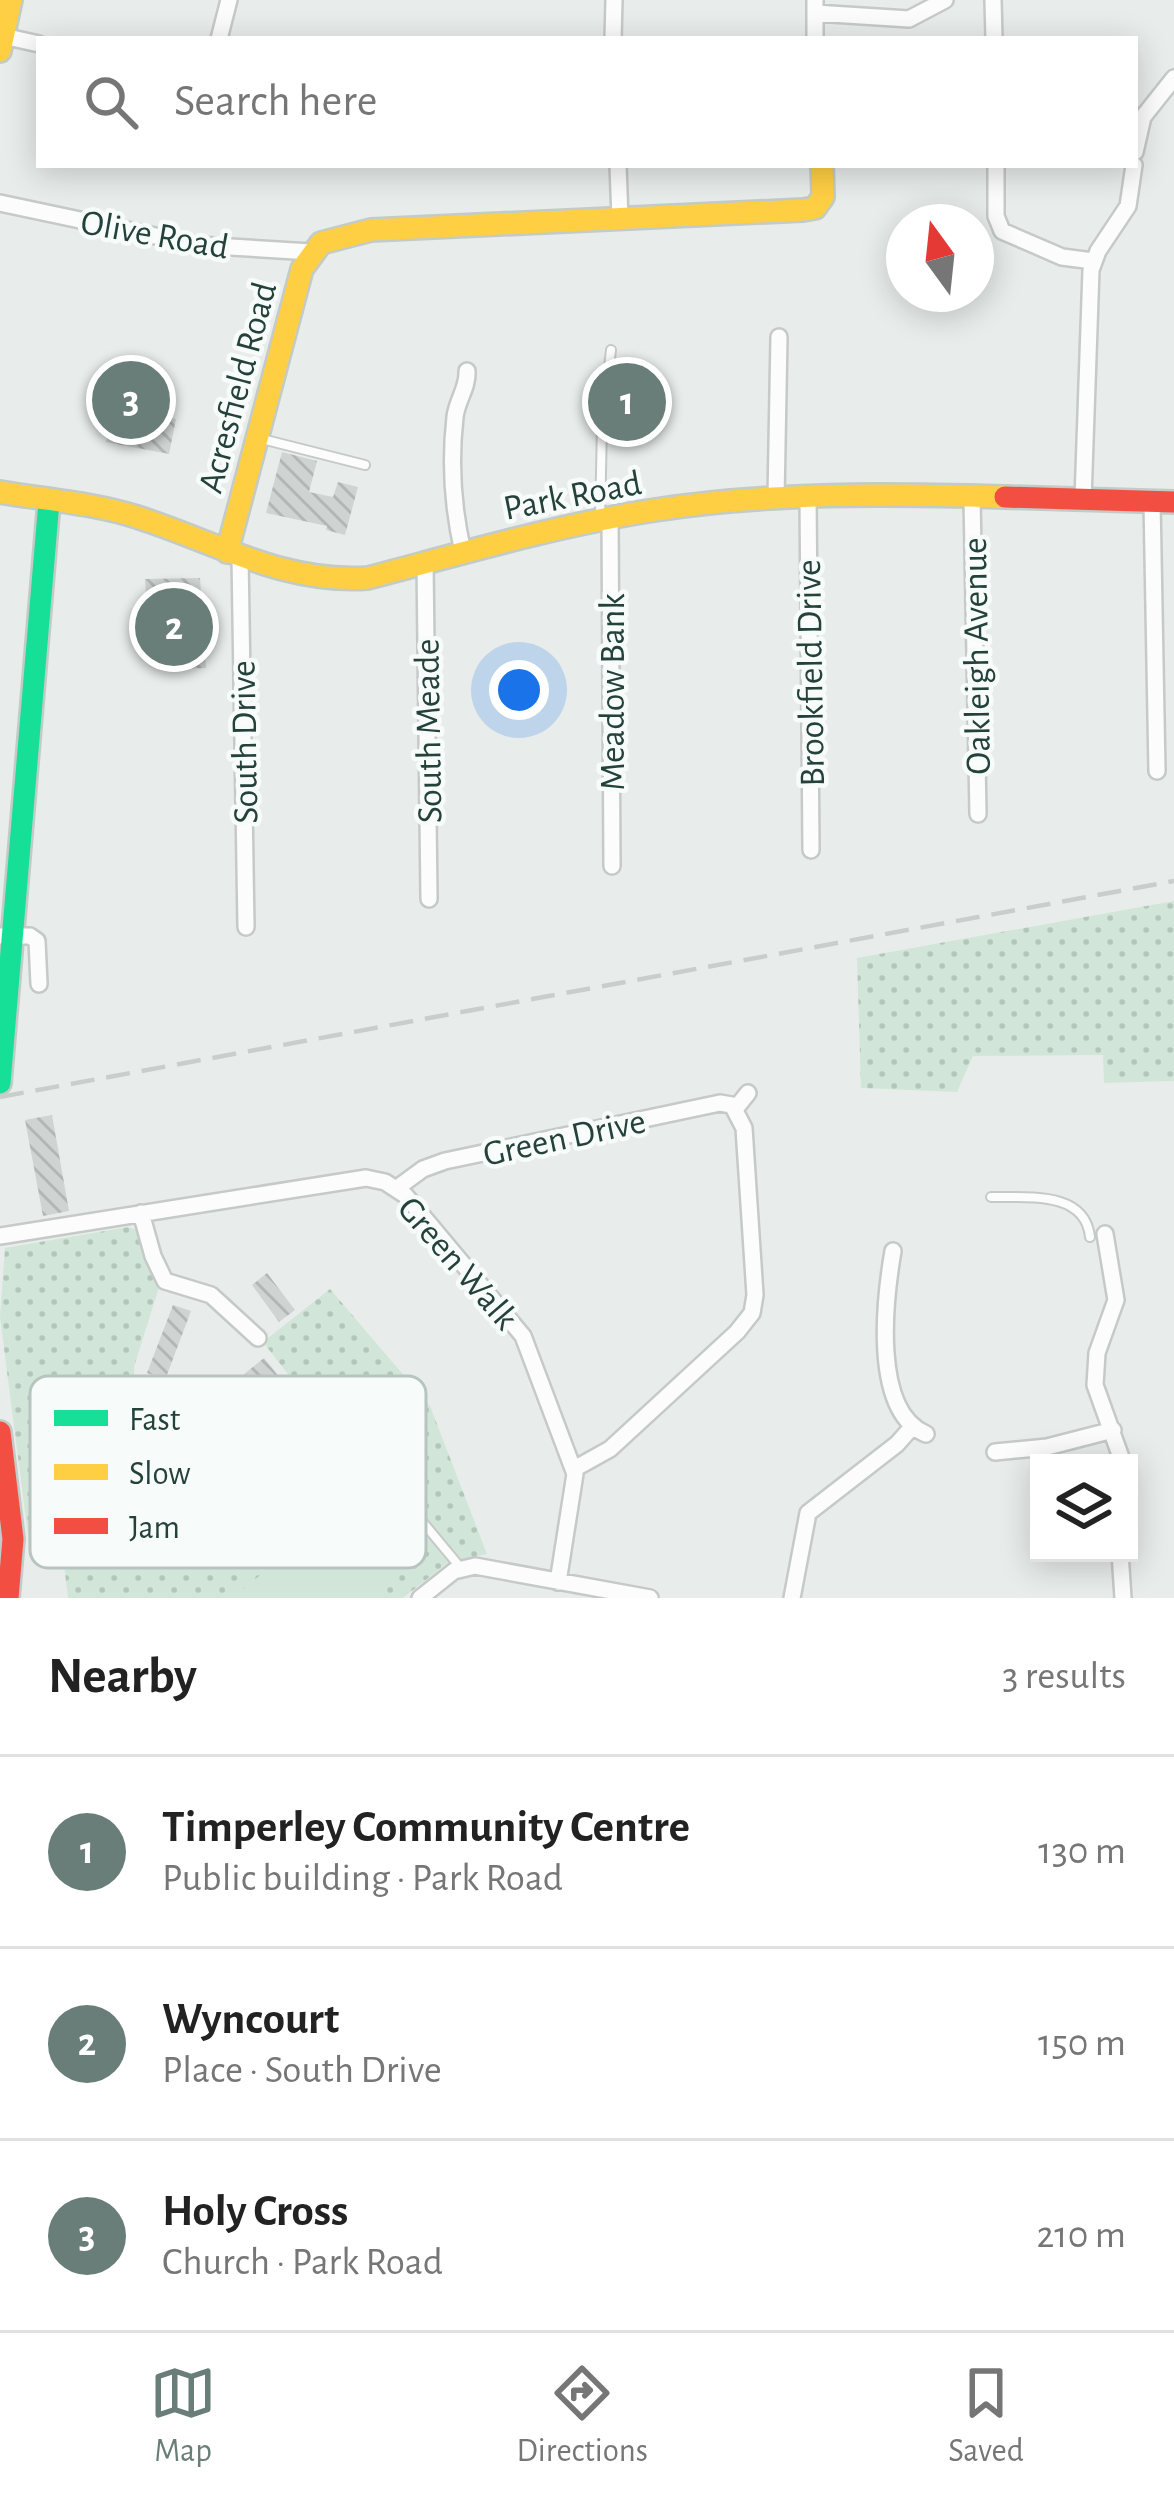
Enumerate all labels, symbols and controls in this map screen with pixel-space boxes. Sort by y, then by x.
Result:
search box [36,36,1138,168]
icon: search [78,69,144,135]
text: Search here [174,79,377,124]
street label: Olive Road [78,204,231,266]
north arrow [886,204,994,312]
street label: Acresfield Road [192,278,283,497]
pin: 3 [92,355,170,445]
pin: 1 [588,357,666,447]
street label: Park Road [500,465,644,527]
street label: Oakleigh Avenue [957,537,997,775]
street label: Brookfield Drive [791,559,831,787]
pin: 2 [135,582,213,672]
street label: Meadow Bank [595,593,631,791]
street label: South Meade [409,638,449,824]
street label: South Drive [226,660,264,824]
your location [489,660,549,720]
street label: Green Drive [480,1103,649,1173]
street label: Green Walk [391,1190,525,1337]
legend [30,1376,426,1568]
text: Fast [129,1404,181,1437]
map controls [1030,1454,1138,1562]
button: layers [1030,1454,1138,1562]
text: Slow [129,1458,190,1491]
text: Jam [129,1512,180,1545]
text: Nearby [48,1651,197,1702]
text: 3 results [1002,1657,1126,1696]
text: Timperley Community Centre [162,1805,690,1850]
text: 1 [80,1832,94,1871]
text: 130 m [1038,1832,1126,1871]
text: Public building · Park Road [162,1859,563,1898]
text: Wyncourt [162,1997,339,2042]
text: 2 [78,2024,96,2063]
text: 150 m [1038,2024,1126,2063]
text: Place · South Drive [162,2051,442,2090]
text: Holy Cross [162,2189,348,2234]
text: 3 [79,2216,95,2255]
text: 210 m [1037,2216,1126,2255]
text: Church · Park Road [162,2243,443,2282]
tab: Map [150,2360,216,2472]
tab: Directions [516,2360,648,2472]
tab: Saved [948,2360,1024,2472]

